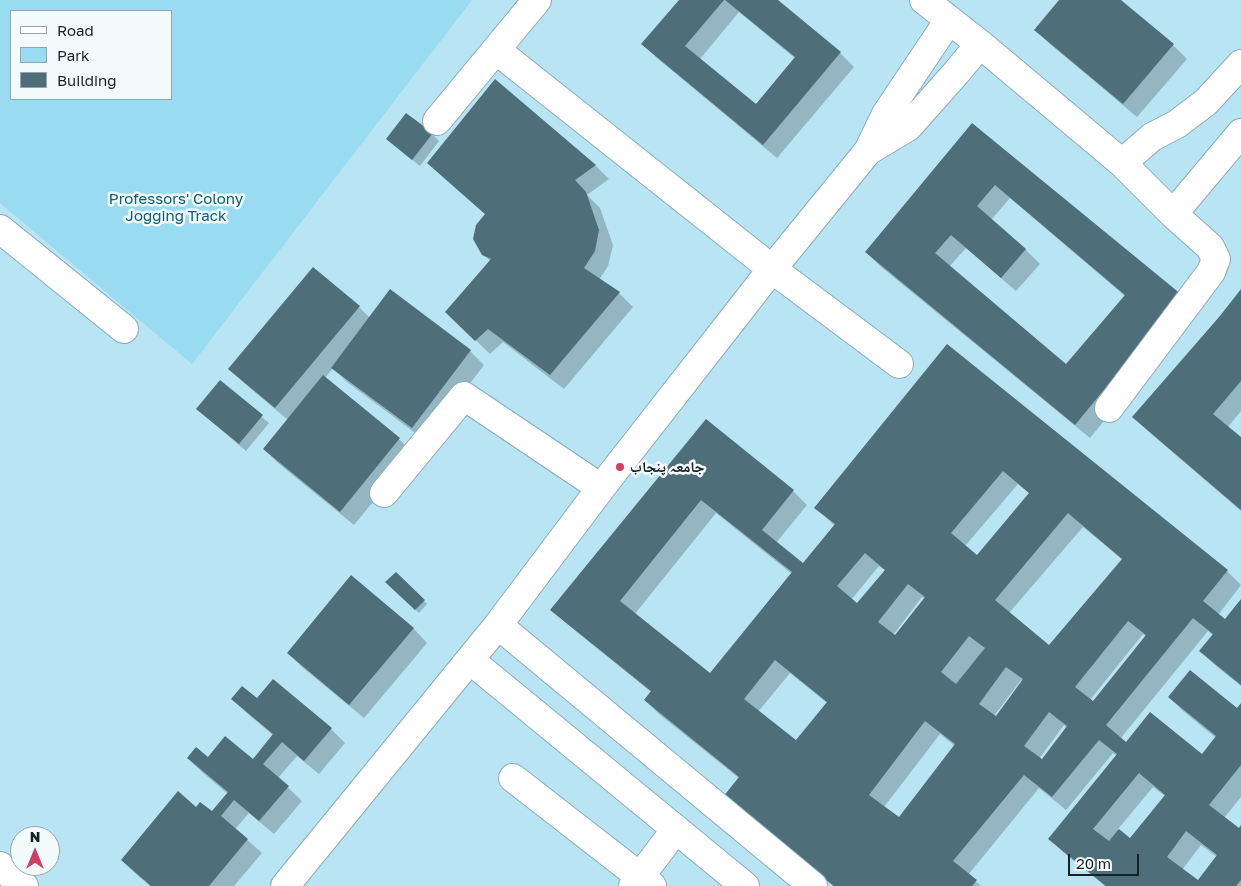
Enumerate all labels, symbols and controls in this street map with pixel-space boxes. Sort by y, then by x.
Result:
legend [10,10,172,100]
text: Road [57,21,94,39]
text: Park [57,46,89,64]
text: Building [57,71,117,89]
park label: Professors' Colony Jogging Track [109,190,243,225]
place label: جامعہ پنجاب [630,458,704,476]
marker: جامعہ پنجاب [614,461,626,473]
north arrow [10,826,60,876]
text: N [30,828,40,845]
scale bar [1071,844,1142,876]
text: 20 m [1076,854,1111,872]

